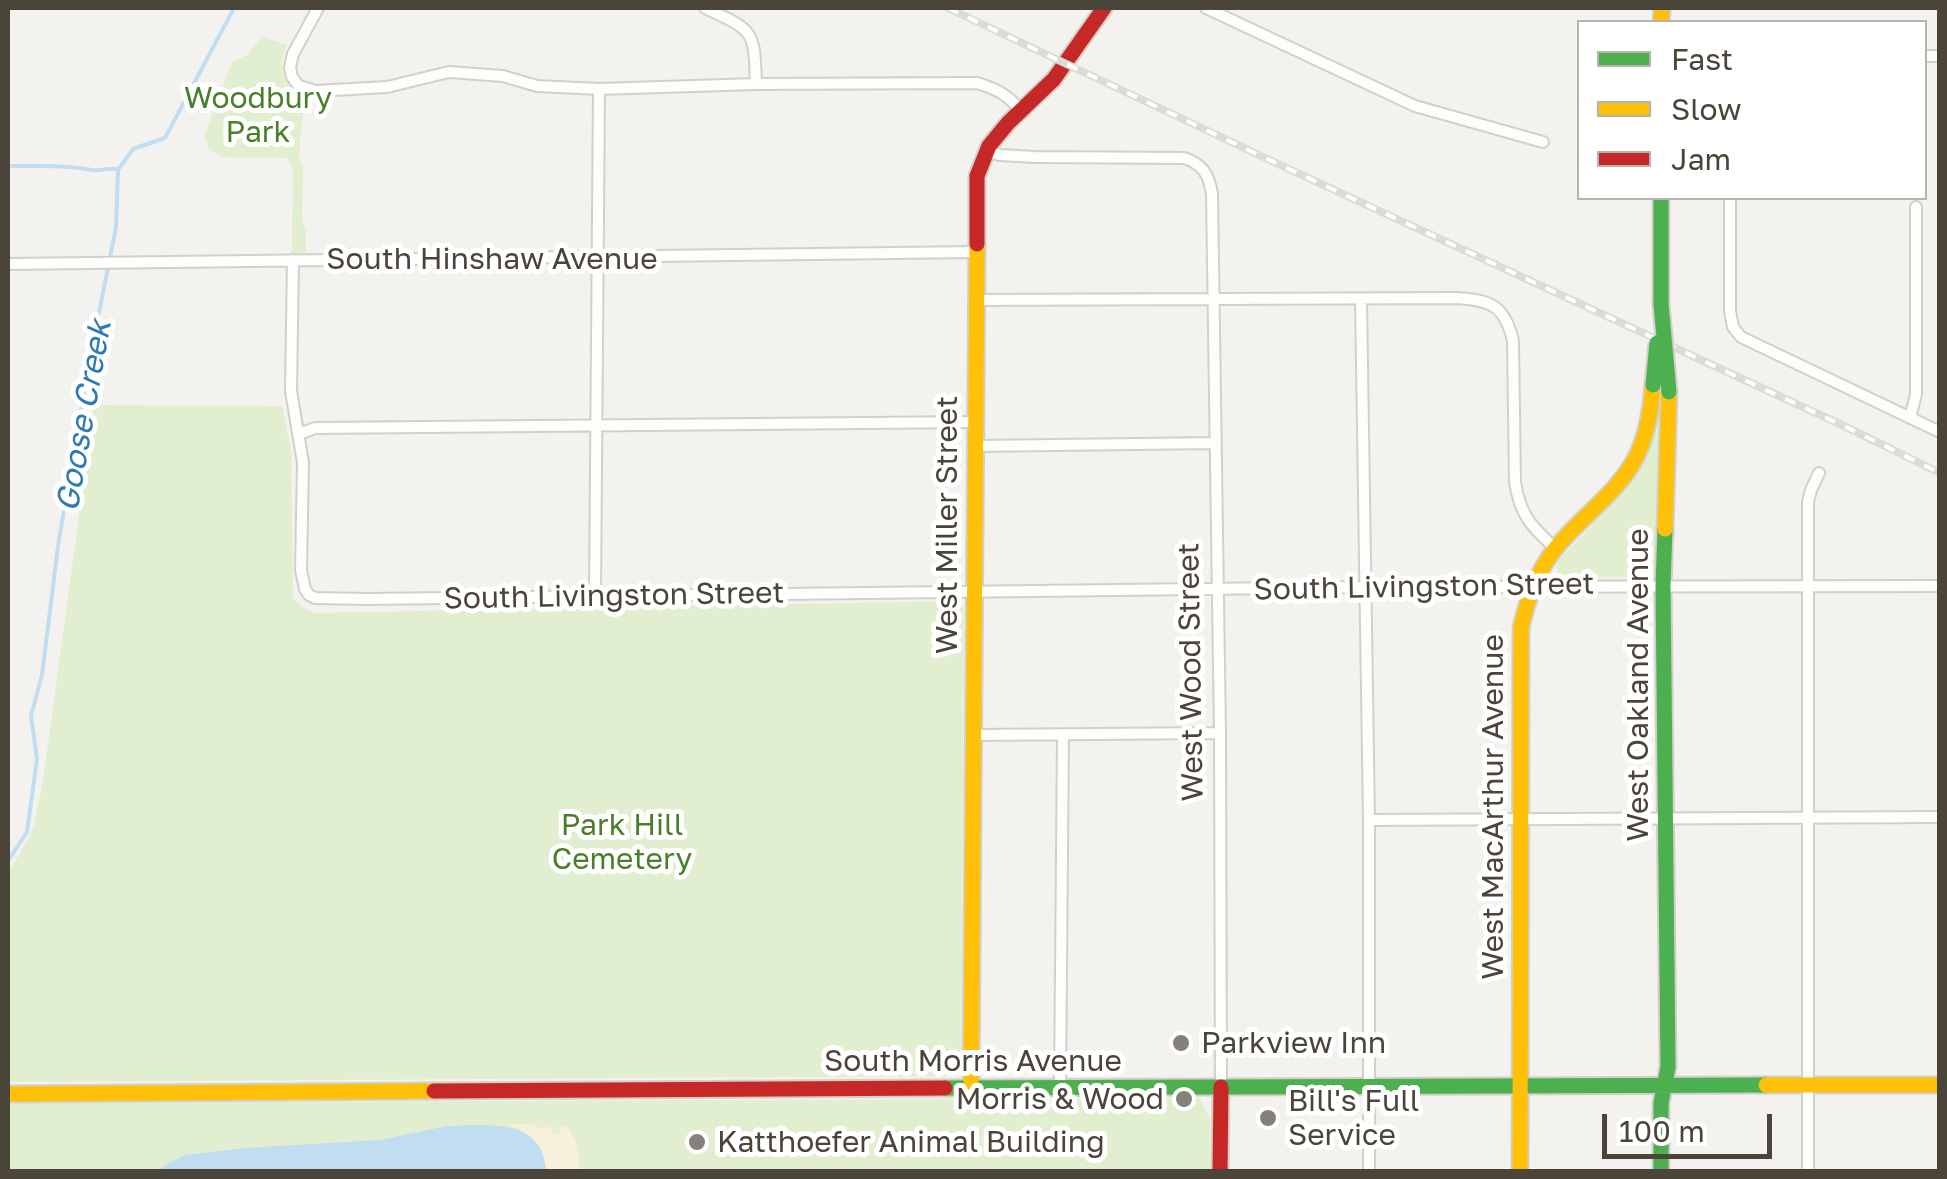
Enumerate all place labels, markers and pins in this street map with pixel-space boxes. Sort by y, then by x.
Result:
place label: Parkview Inn [1201,1025,1386,1061]
marker: Parkview Inn [1170,1032,1192,1054]
place label: Morris & Wood [956,1081,1164,1117]
place label: Bill's Full Service [1288,1083,1419,1154]
marker: Morris & Wood [1173,1088,1195,1110]
marker: Bill's Full Service [1257,1107,1279,1129]
place label: Katthoefer Animal Building [717,1124,1105,1160]
marker: Katthoefer Animal Building [686,1131,708,1153]

